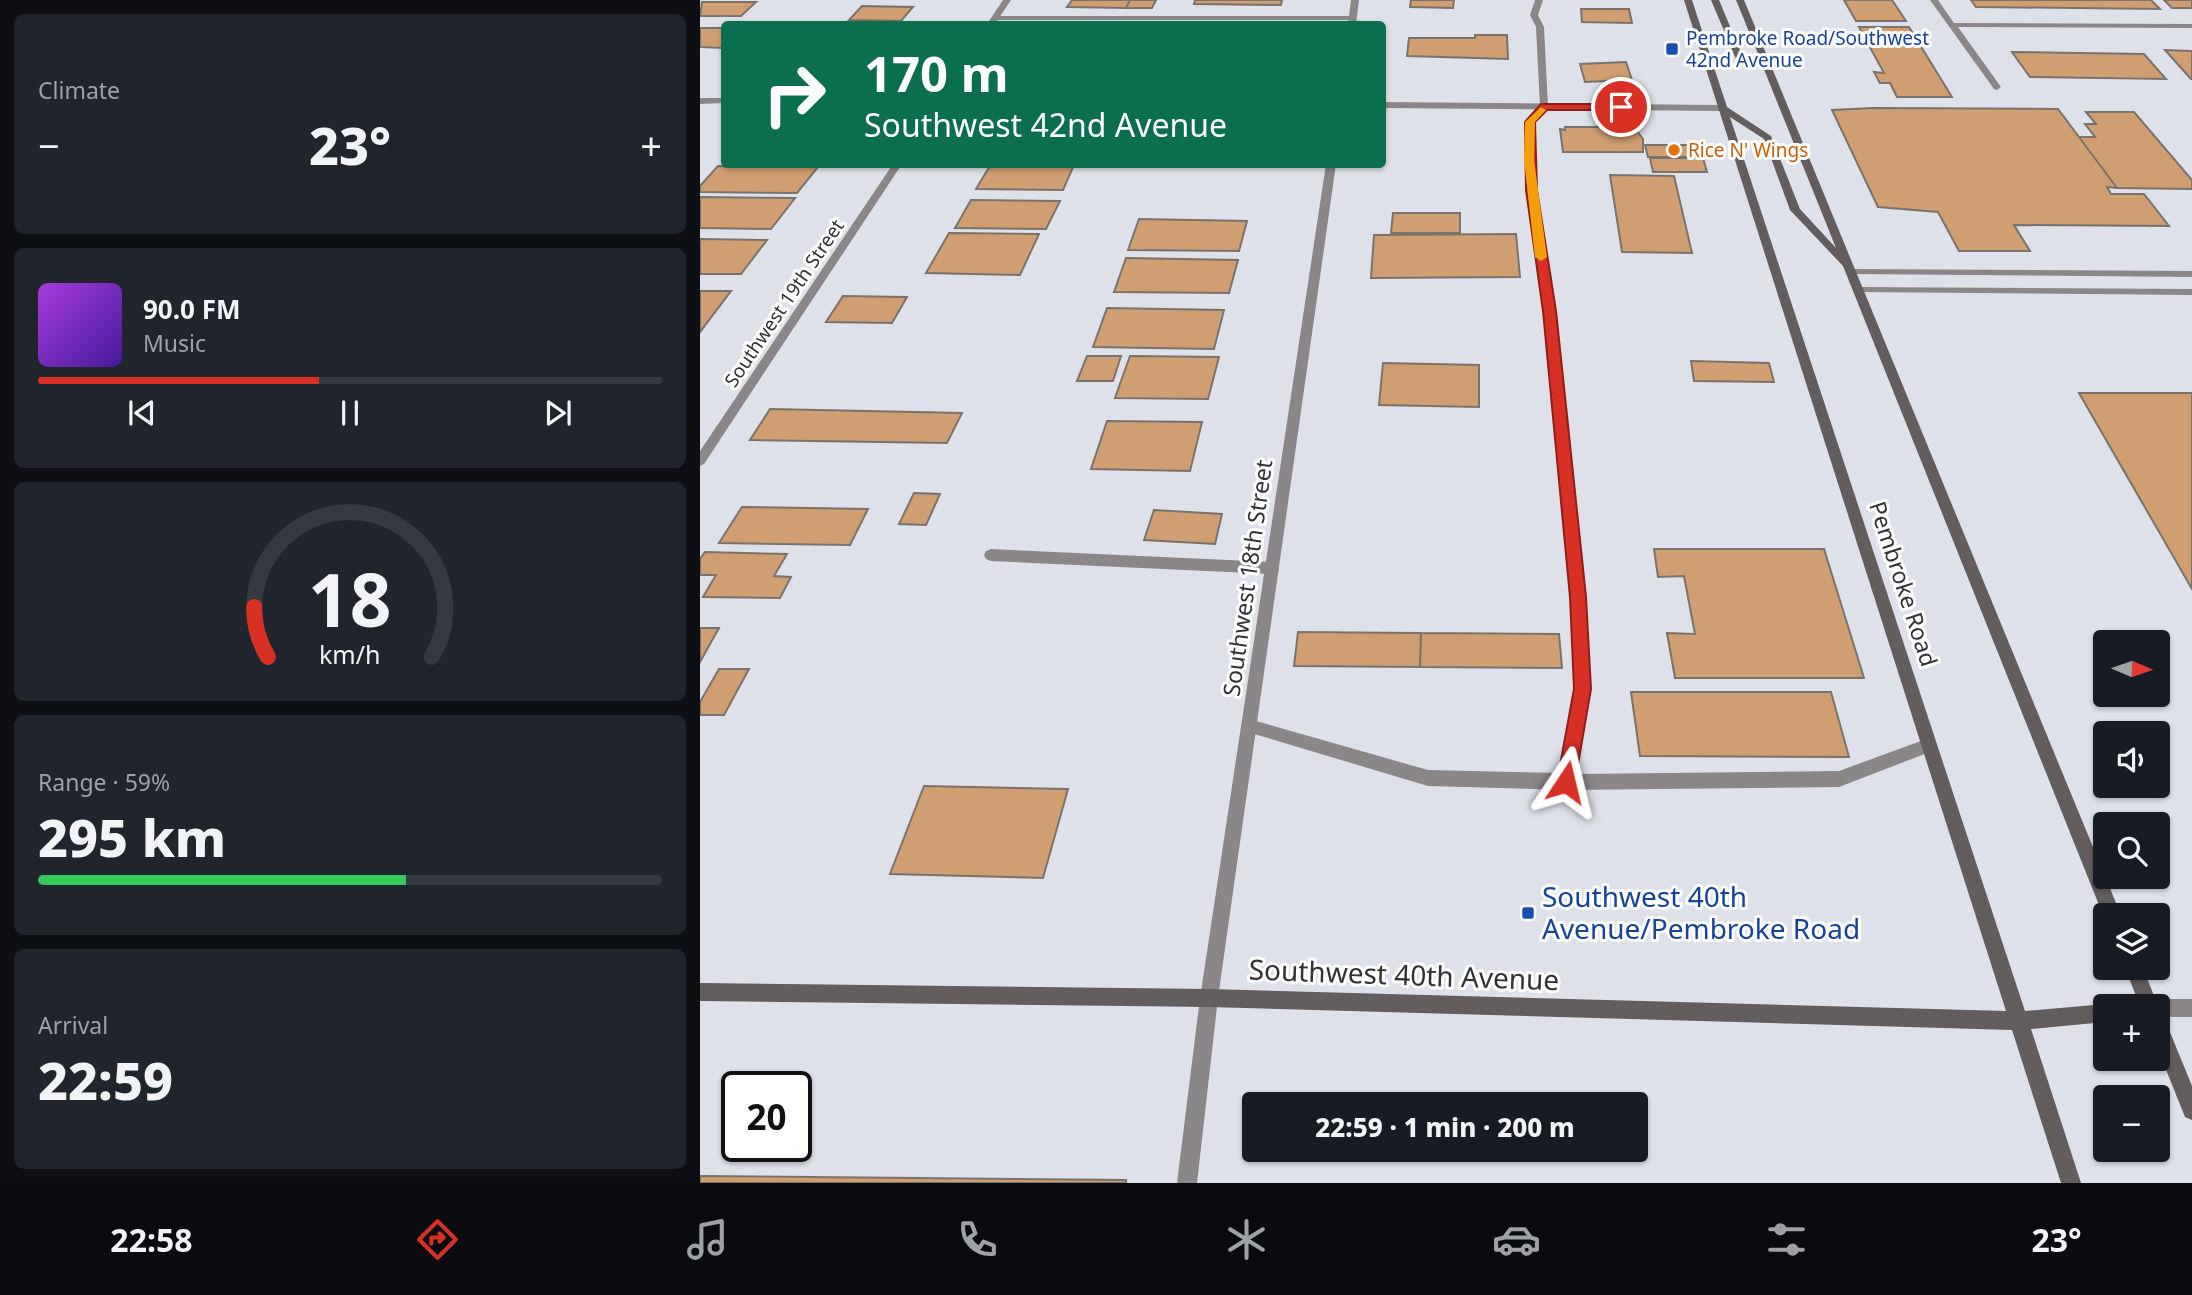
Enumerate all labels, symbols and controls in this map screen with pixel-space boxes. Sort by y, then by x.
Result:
place label: Pembroke Road/Southwest 42nd Avenue [1686,25,1929,73]
text: 170 m [864,40,1009,106]
marker: Pembroke Road/Southwest 42nd Avenue [1664,41,1680,57]
icon: right [749,49,840,140]
text: Climate [38,74,120,106]
pin [1591,77,1651,137]
icon: arrive [1602,88,1640,126]
text: Southwest 42nd Avenue [864,103,1227,146]
text: 23° [309,109,391,180]
text: − [38,119,60,171]
text: + [640,119,662,171]
place label: Rice N' Wings [1688,137,1808,163]
marker: Rice N' Wings [1666,142,1682,158]
street label: Southwest 19th Street [718,214,850,392]
text: 90.0 FM [143,291,240,327]
text: Music [143,327,206,359]
icon: previous [123,394,161,432]
icon: pause [331,394,369,432]
icon: next [539,394,577,432]
street label: Southwest 18th Street [1215,457,1279,698]
street label: Pembroke Road [1862,497,1946,670]
text: 18 [308,550,392,649]
north arrow [2093,630,2170,707]
map controls [2093,630,2170,1162]
text: km/h [319,637,381,671]
button: sound [2093,721,2170,798]
position arrow [1529,745,1603,819]
text: Range · 59% [38,766,170,798]
text: 295 km [38,801,226,872]
button: search [2093,812,2170,889]
place label: Southwest 40th Avenue/Pembroke Road [1542,877,1860,947]
button: layers [2093,903,2170,980]
marker: Southwest 40th Avenue/Pembroke Road [1520,905,1536,921]
street label: Southwest 40th Avenue [1248,950,1560,998]
button: + [2093,994,2170,1071]
text: Arrival [38,1009,108,1041]
text: 22:59 [38,1044,173,1115]
speed limit sign: 20 [721,1071,812,1162]
button: − [2093,1085,2170,1162]
text: 22:59 · 1 min · 200 m [1315,1109,1575,1145]
icon: directions [413,1215,462,1264]
icon: music [683,1215,732,1264]
icon: phone [953,1215,1002,1264]
icon: climate [1222,1215,1271,1264]
icon: car [1492,1215,1541,1264]
icon: filters [1762,1215,1811,1264]
text: 22:58 [110,1218,193,1261]
text: 23° [2031,1218,2082,1261]

